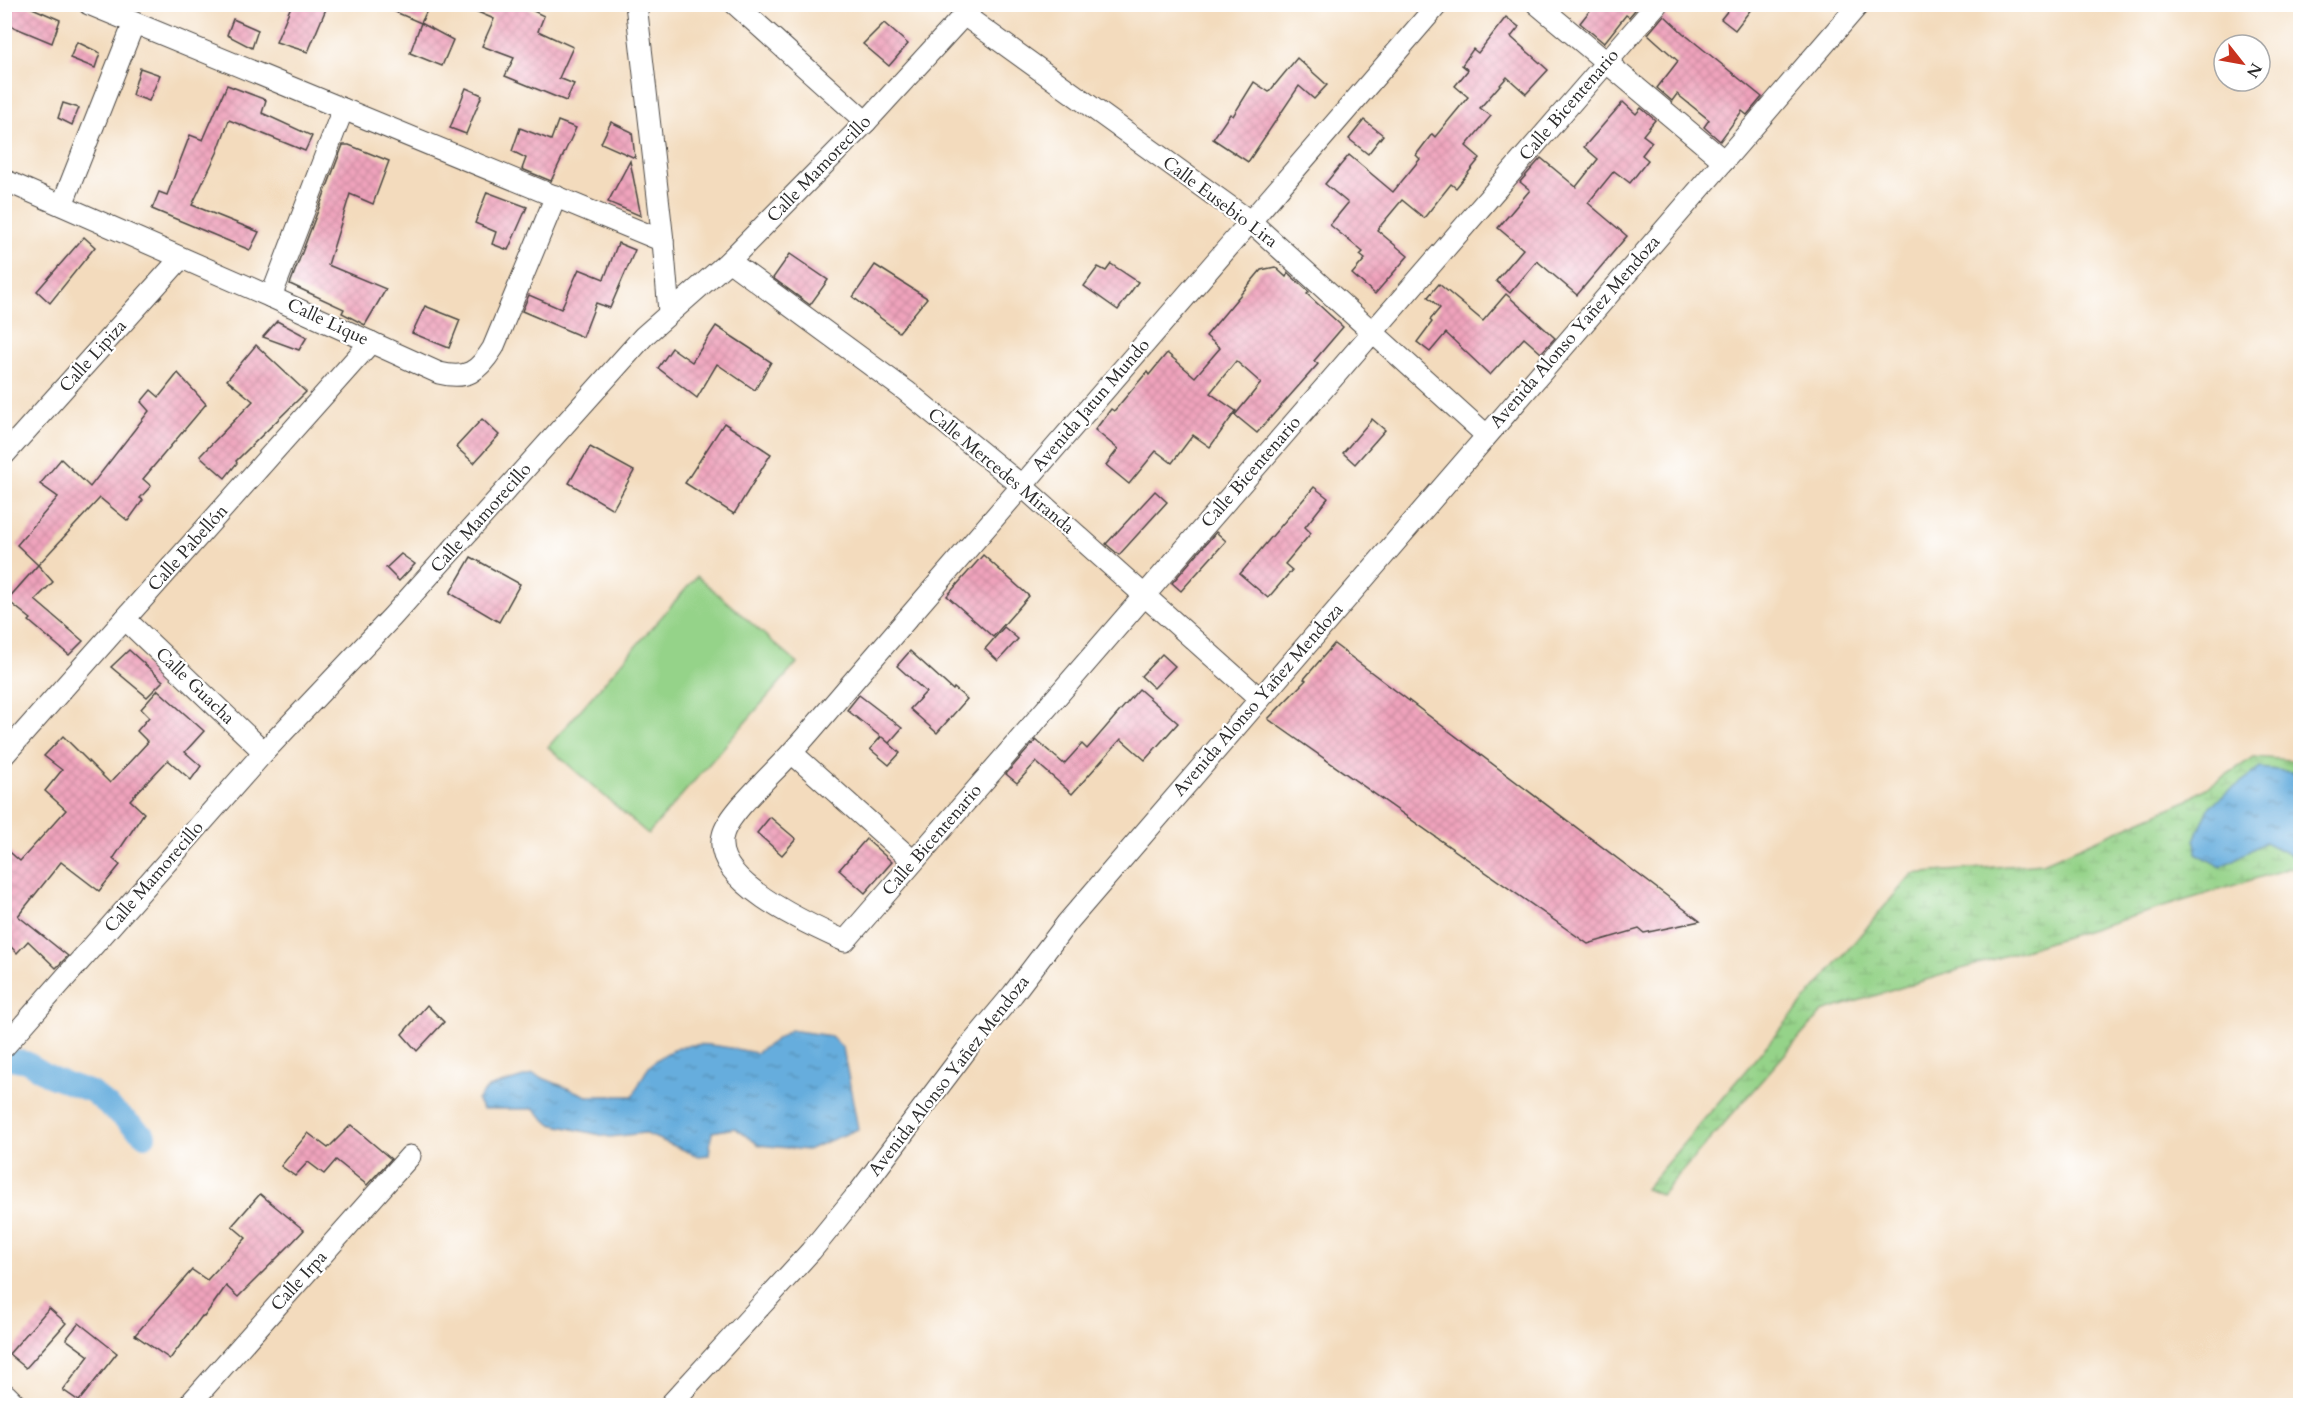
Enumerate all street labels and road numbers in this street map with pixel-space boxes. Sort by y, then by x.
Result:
street label: Calle Bicentenario [1513,43,1625,166]
street label: Calle Mamorecillo [761,110,877,228]
street label: Calle Eusebio Lira [1157,150,1283,254]
street label: Avenida Alonso Yañez Mendoza [1484,230,1666,434]
street label: Calle Lique [283,292,373,352]
street label: Calle Lipiza [54,314,133,398]
street label: Avenida Jatun Mundo [1026,333,1156,477]
street label: Calle Mercedes Miranda [922,402,1080,540]
street label: Calle Bicentenario [1195,410,1307,533]
street label: Calle Mamorecillo [425,457,537,578]
street label: Calle Pabellón [142,499,234,597]
street label: Avenida Alonso Yañez Mendoza [1167,598,1349,802]
street label: Calle Guacha [150,642,240,730]
street label: Calle Bicentenario [876,778,988,901]
street label: Calle Mamorecillo [99,816,210,938]
street label: Avenida Alonso Yañez Mendoza [863,970,1035,1182]
street label: Calle Irpa [265,1245,333,1317]

